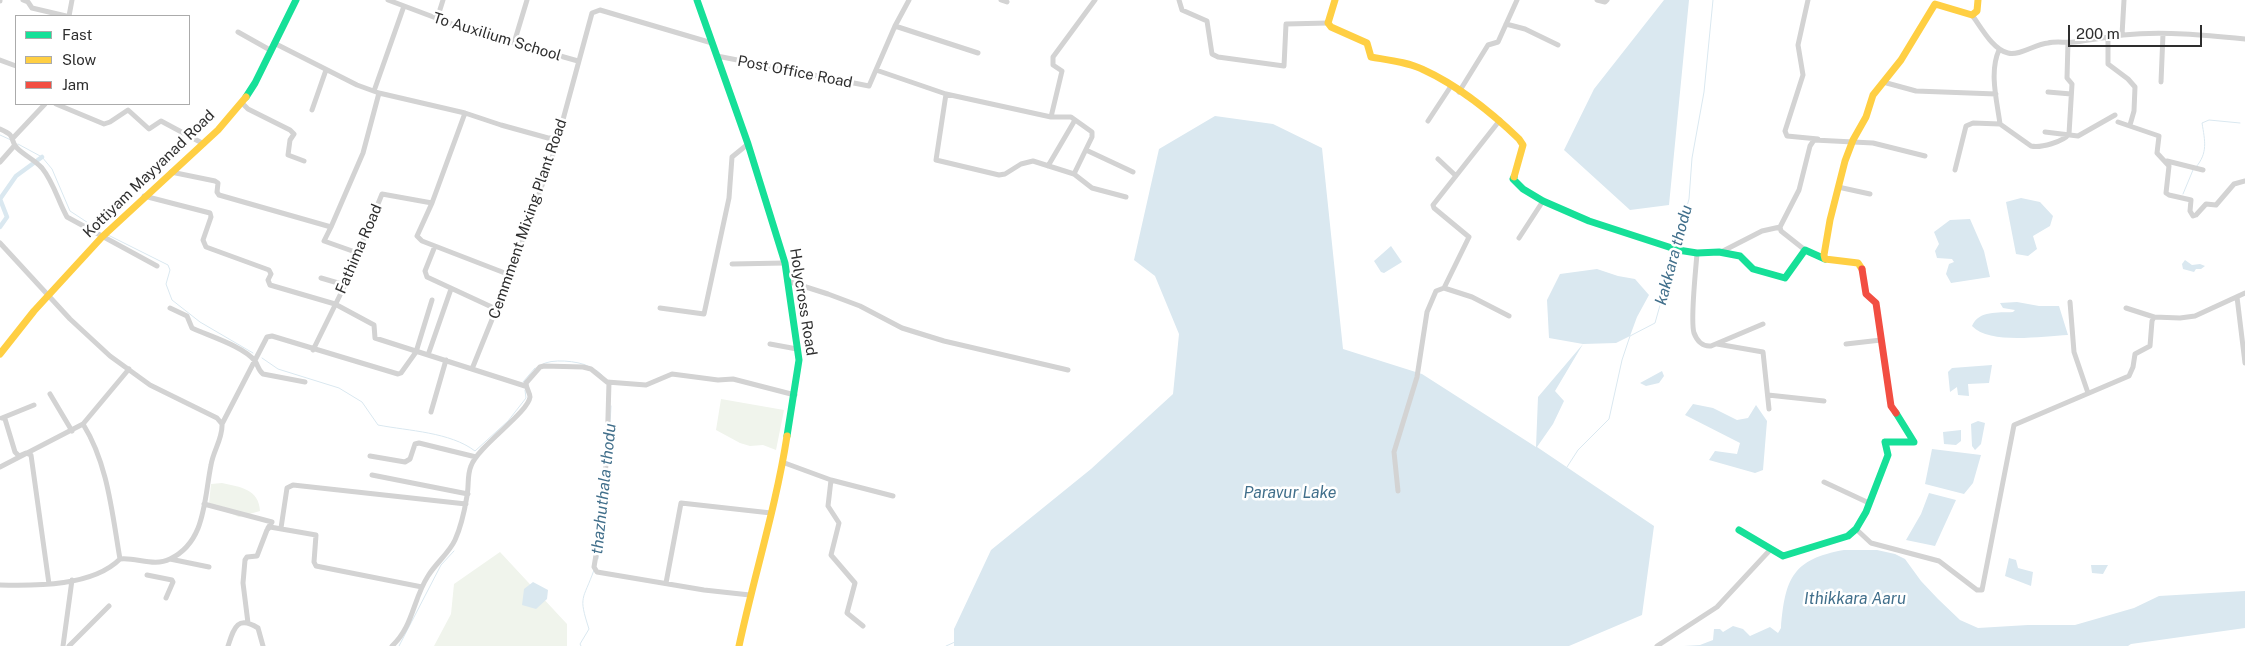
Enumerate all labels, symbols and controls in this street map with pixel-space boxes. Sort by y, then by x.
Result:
street label: To Auxilium School [431,9,563,65]
legend [15,15,190,105]
scale bar [2070,15,2204,47]
text: 200 m [2076,25,2120,42]
text: Fast [62,26,92,43]
text: Slow [62,51,96,68]
street label: Post Office Road [736,52,854,92]
text: Jam [62,76,89,93]
street label: Kottiyam Mayyanad Road [79,106,219,242]
street label: Cemmment Mixing Plant Road [485,117,571,321]
street label: Fathima Road [332,202,386,296]
water label: kakkara thodu [1651,203,1697,307]
street label: Holycross Road [786,247,820,357]
water label: thazhuthala thodu [588,423,620,555]
water label: Paravur Lake [1243,483,1337,503]
water label: Ithikkara Aaru [1804,589,1906,609]

